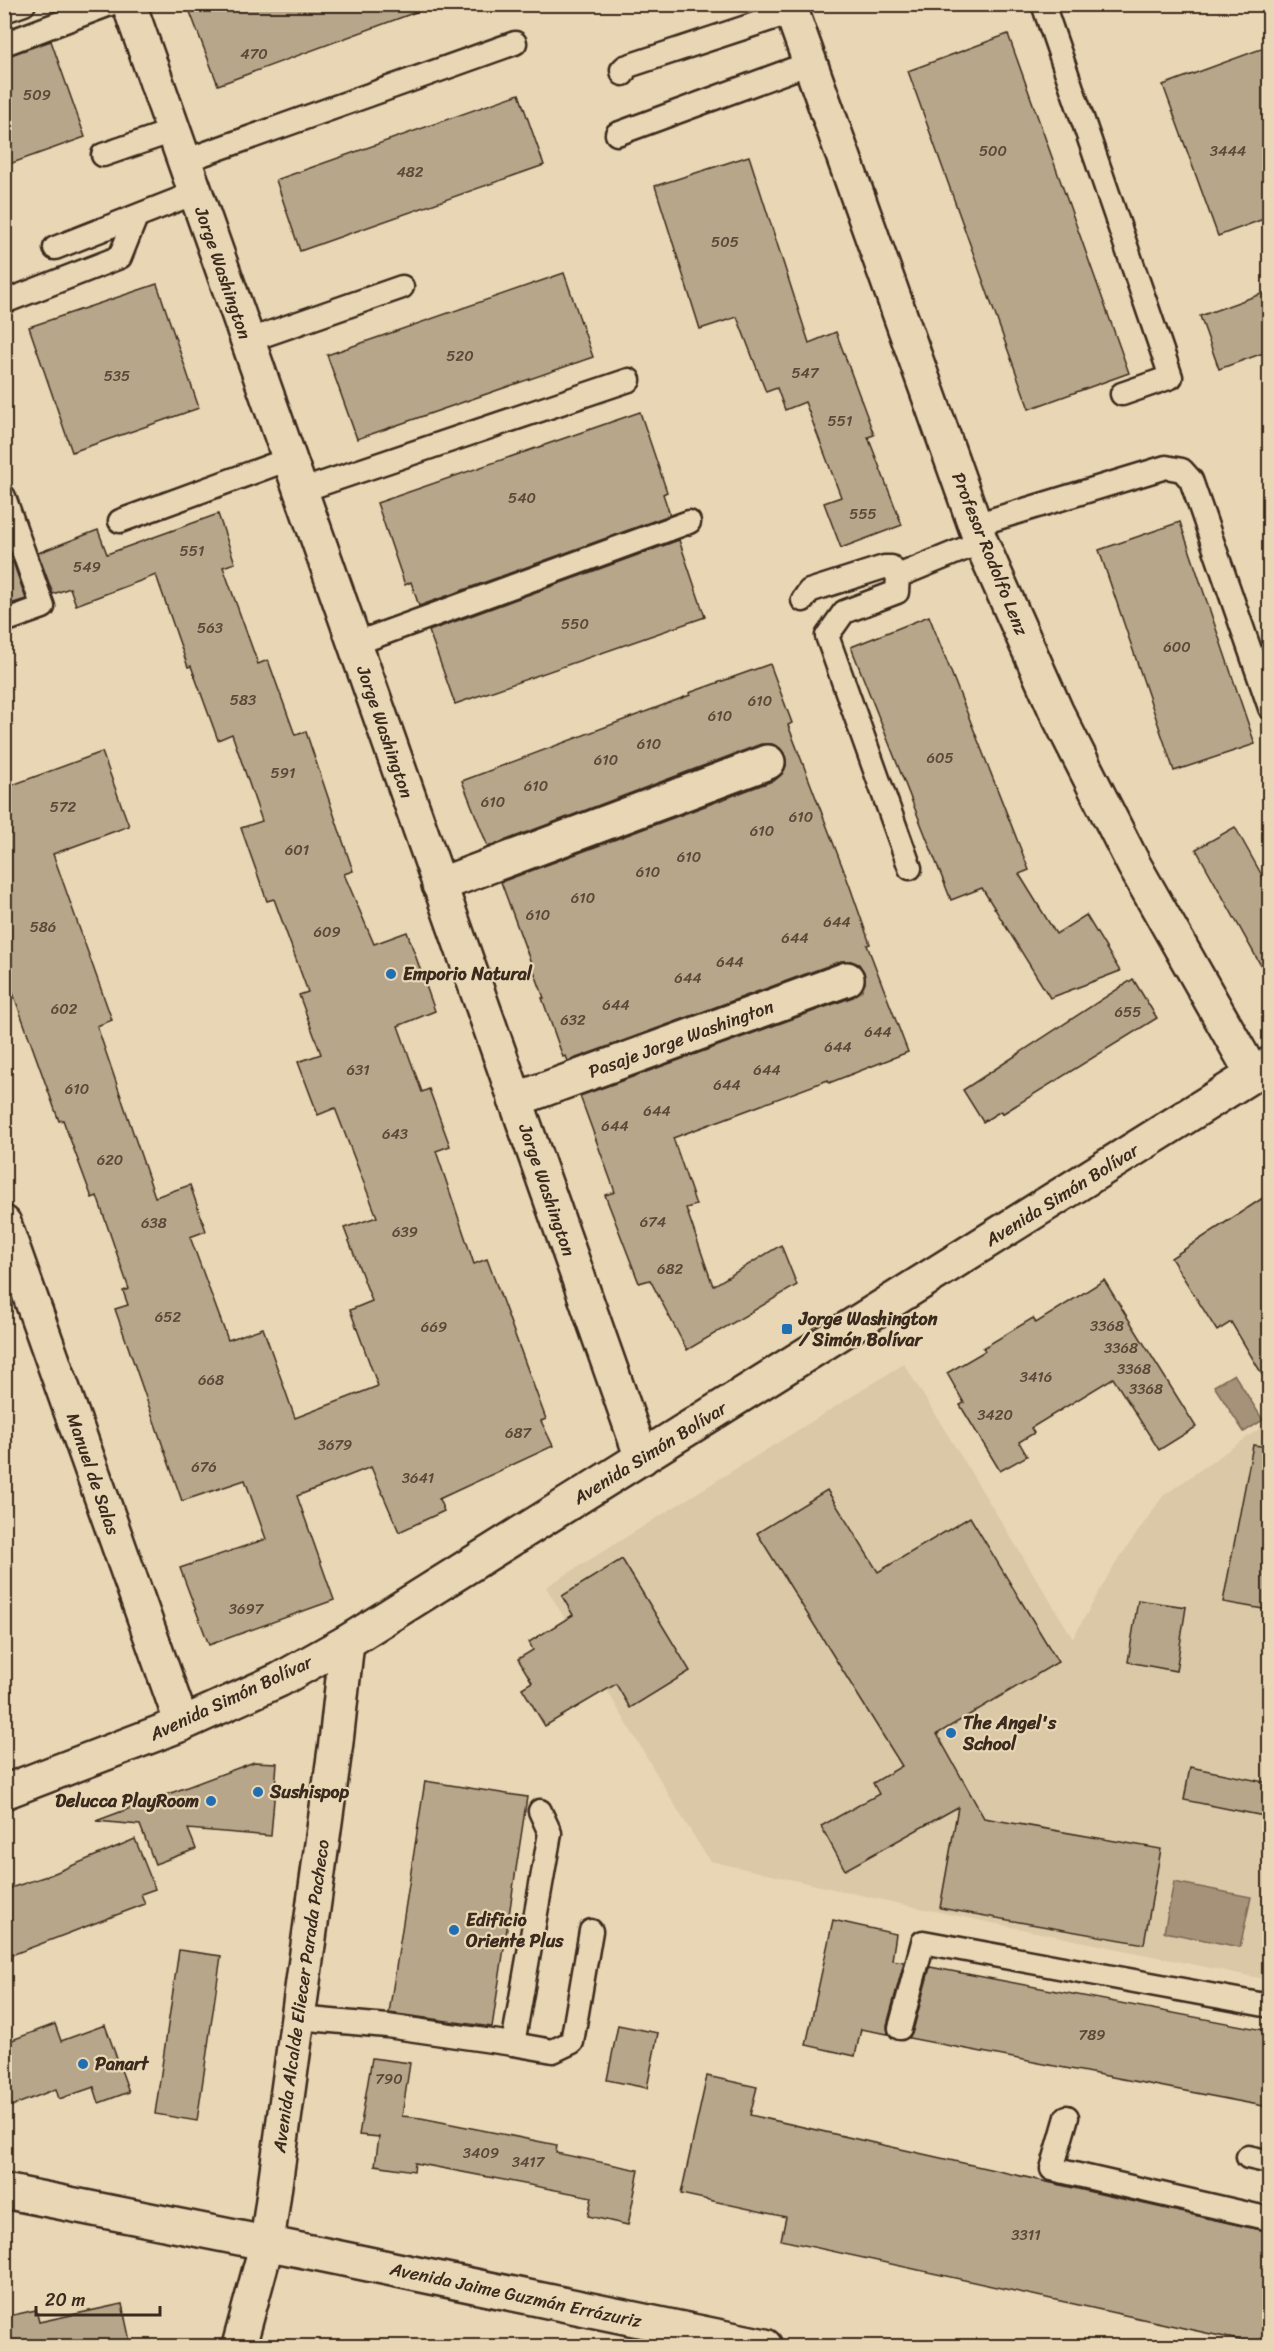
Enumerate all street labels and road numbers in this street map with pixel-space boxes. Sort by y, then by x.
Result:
street label: Jorge Washington [185,201,261,344]
street label: Profesor Rodolfo Lenz [943,467,1038,641]
street label: Jorge Washington [347,660,423,803]
street label: Pasaje Jorge Washington [584,990,778,1087]
street label: Jorge Washington [509,1118,585,1261]
street label: Avenida Simón Bolívar [978,1134,1147,1256]
street label: Avenida Simón Bolívar [566,1392,735,1514]
street label: Manuel de Salas [57,1408,129,1540]
street label: Avenida Simón Bolívar [143,1646,319,1750]
street label: Avenida Alcalde Eliecer Parada Pacheco [263,1837,339,2156]
street label: Avenida Jaime Guzmán Errázuriz [386,2252,645,2337]

